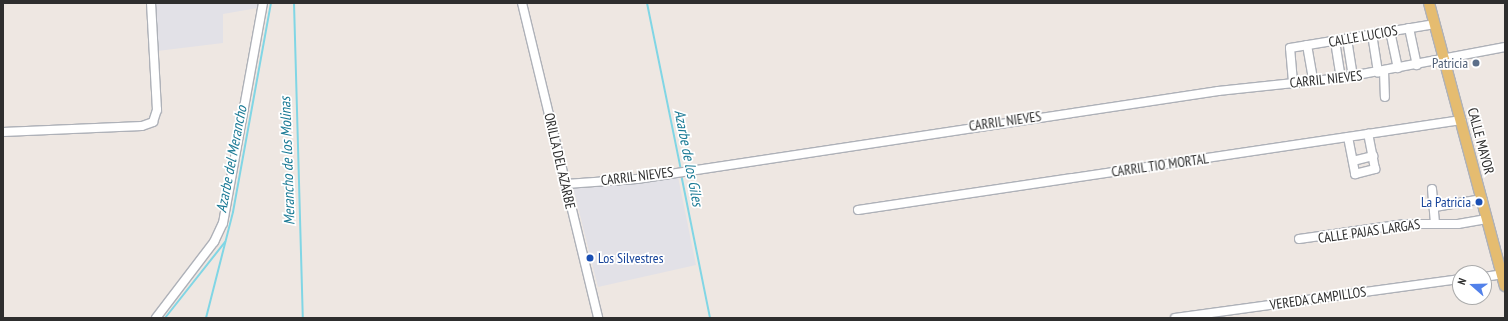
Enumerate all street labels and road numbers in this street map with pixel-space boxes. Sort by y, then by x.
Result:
street label: CALLE LUCIOS [1327,22,1399,50]
street label: CARRIL NIEVES [1289,67,1363,91]
street label: CALLE MAYOR [1464,106,1498,176]
street label: CARRIL NIEVES [967,108,1043,134]
street label: ORILLA DEL AZARBE [541,111,579,211]
street label: CARRIL TIO MORTAL [1110,150,1210,180]
street label: CARRIL NIEVES [600,163,674,189]
street label: CALLE PAJAS LARGAS [1317,216,1421,246]
street label: VEREDA CAMPILLOS [1269,283,1367,313]

